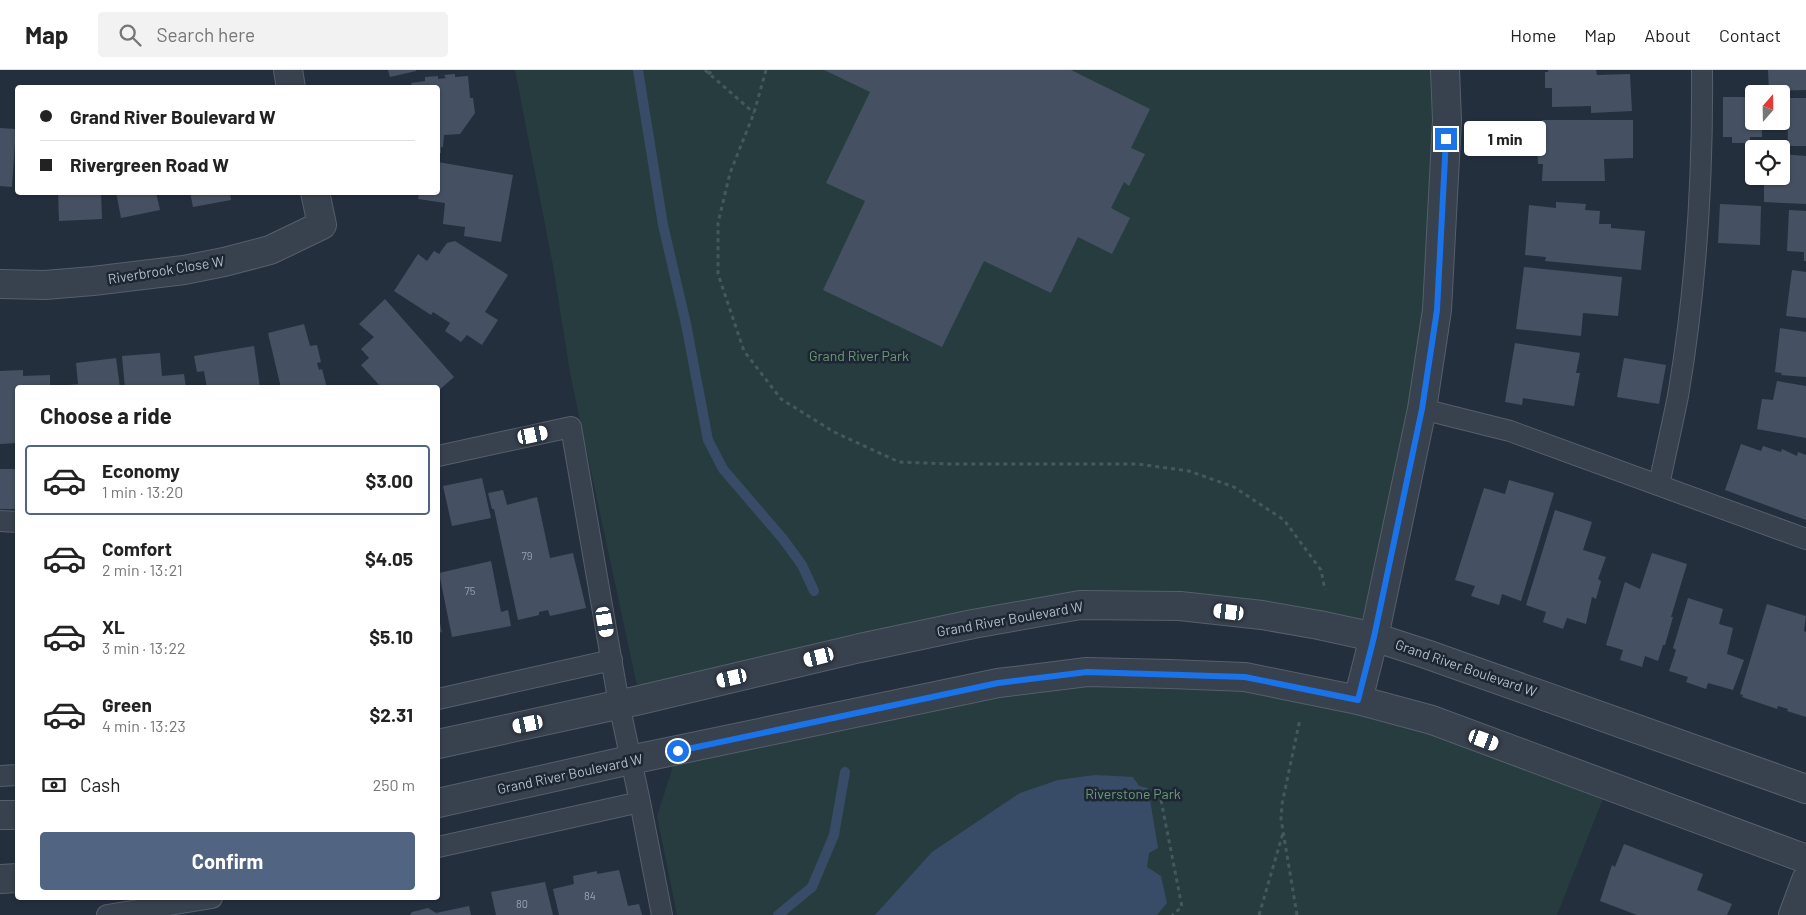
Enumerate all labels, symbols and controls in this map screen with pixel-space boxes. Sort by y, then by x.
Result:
search box [98,12,448,57]
text: Map [25,20,68,49]
icon: search [116,21,144,49]
text: Search here [156,23,255,46]
text: Home [1510,24,1556,46]
text: Map [1584,24,1616,46]
text: About [1644,24,1691,46]
text: Contact [1719,24,1781,46]
north arrow [1745,85,1790,130]
map controls [1745,85,1790,185]
text: Grand River Boulevard W [70,105,276,128]
callout: 1 min [1464,122,1546,156]
route end [1435,128,1457,150]
text: 1 min [1487,129,1523,148]
button: locate [1745,140,1790,185]
text: Rivergreen Road W [70,153,229,176]
street label: Riverbrook Close W [107,252,225,287]
park label: Grand River Park [809,347,909,364]
text: Choose a ride [40,402,172,428]
car [516,425,549,445]
icon: car [42,458,87,503]
text: Economy [102,459,180,482]
text: $3.00 [366,469,413,492]
text: 1 min · 13:20 [102,482,183,501]
icon: car [42,536,87,581]
text: Comfort [102,537,172,560]
text: $4.05 [365,547,413,570]
house number: 79 [522,549,533,562]
text: 2 min · 13:21 [102,560,183,579]
house number: 75 [465,584,476,597]
street label: Grand River Boulevard W [935,597,1084,640]
car [1213,603,1244,621]
car [595,606,614,638]
icon: car [42,614,87,659]
text: XL [102,615,125,638]
text: $5.10 [369,625,413,648]
street label: Grand River Boulevard W [1393,635,1539,700]
text: 3 min · 13:22 [102,638,186,657]
car [802,646,835,668]
car [715,667,748,689]
icon: car [42,692,87,737]
text: Green [102,693,152,716]
text: $2.31 [369,703,413,726]
car [511,714,544,734]
text: 4 min · 13:23 [102,716,186,735]
car [1467,728,1500,752]
route start [667,740,689,762]
street label: Grand River Boulevard W [496,750,644,797]
icon: cash [40,771,68,799]
text: Cash [80,773,121,796]
text: 250 m [373,775,415,794]
park label: Riverstone Park [1085,785,1181,802]
button: Confirm [40,832,415,890]
house number: 84 [584,889,596,902]
house number: 80 [516,897,528,910]

